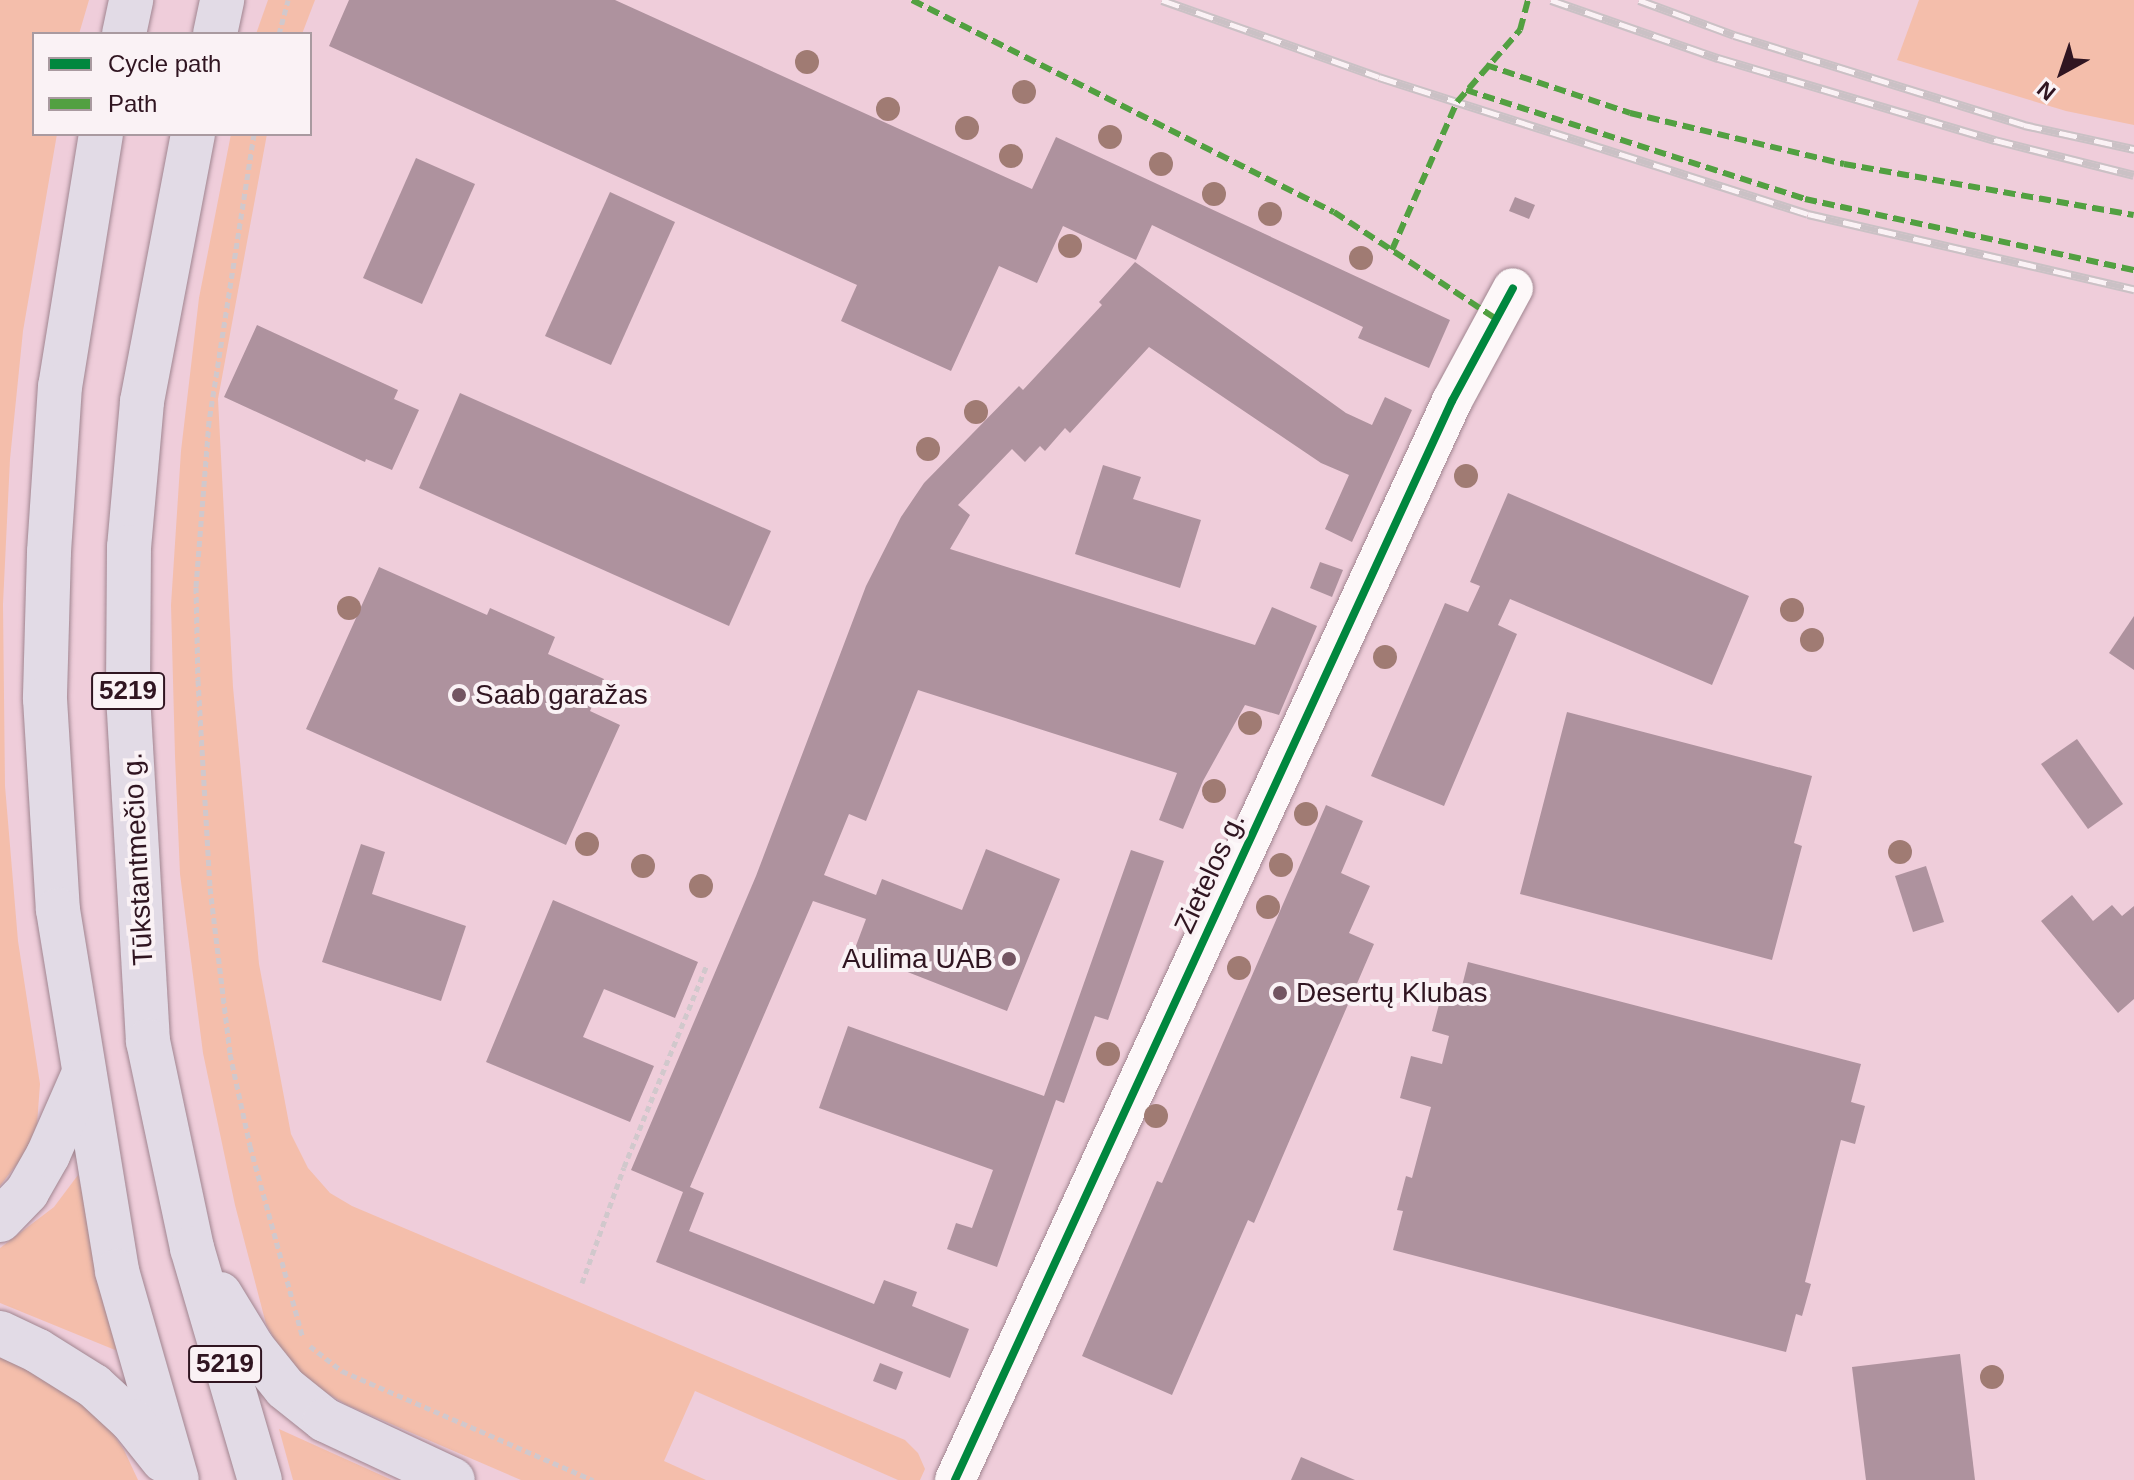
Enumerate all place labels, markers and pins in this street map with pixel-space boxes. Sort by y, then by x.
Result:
place label: Saab garažas [475,678,648,712]
marker: Saab garažas [450,686,468,704]
place label: Aulima UAB [842,942,993,976]
marker: Aulima UAB [1000,950,1018,968]
place label: Desertų Klubas [1296,976,1487,1010]
marker: Desertų Klubas [1271,984,1289,1002]

